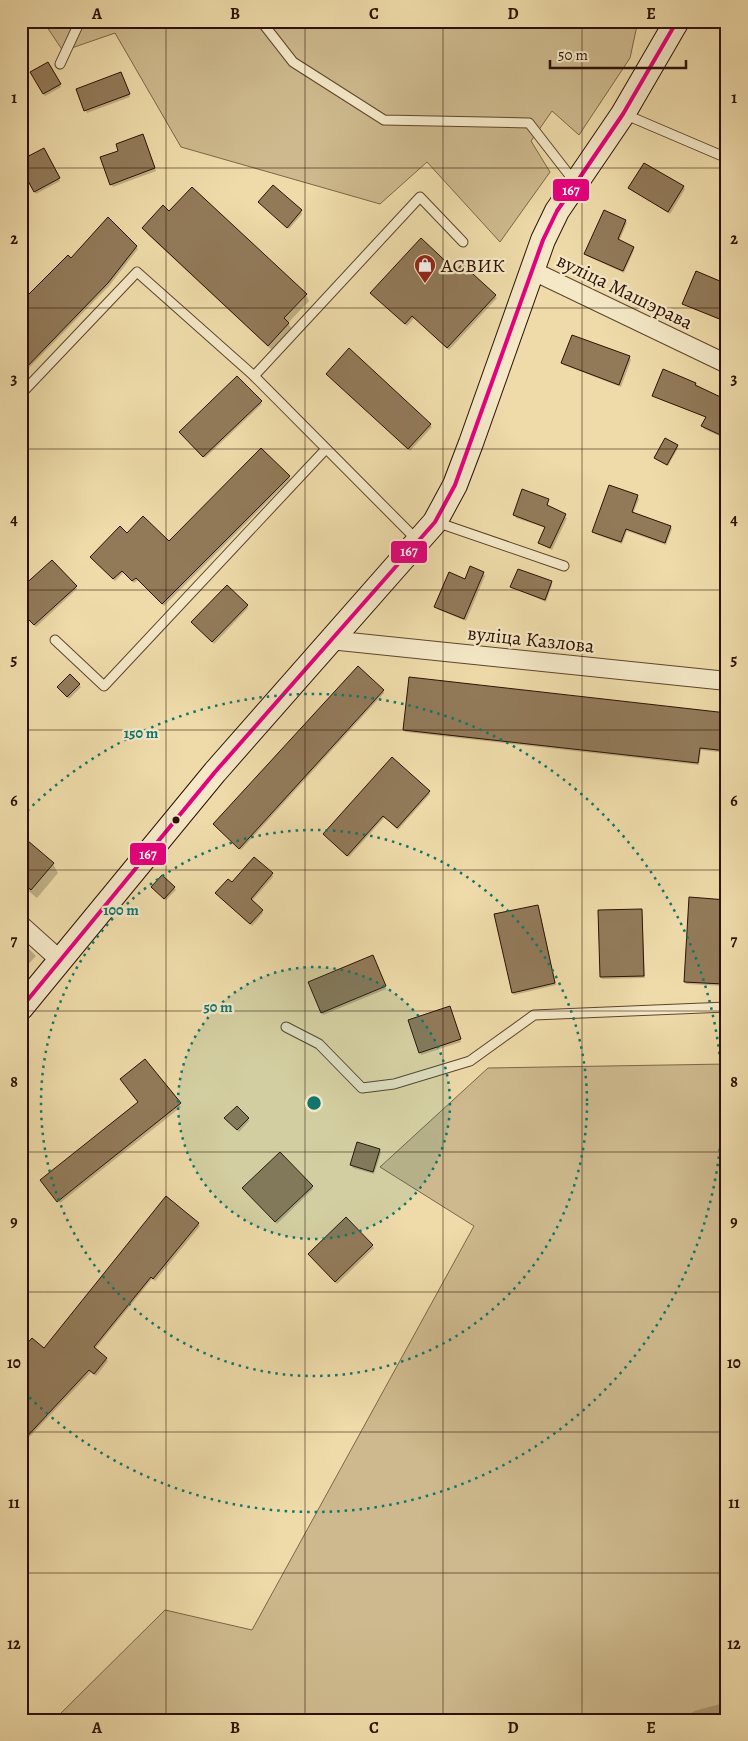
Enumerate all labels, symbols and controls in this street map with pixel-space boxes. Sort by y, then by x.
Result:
text: A [91,3,103,25]
text: B [230,3,240,25]
text: C [369,3,379,25]
text: D [507,3,519,25]
text: E [646,3,656,25]
scale bar [550,38,687,70]
text: 50 m [558,45,588,65]
text: 1 [11,87,17,109]
text: 1 [731,87,737,109]
line badge: 167 [552,178,590,202]
text: 167 [562,181,580,200]
text: 2 [10,228,18,250]
text: 2 [730,228,738,250]
street label: вуліца Машэрава [552,247,698,336]
place label: АСВИК [440,252,505,279]
shop icon: АСВИК [413,253,437,284]
text: 3 [11,368,18,390]
text: 3 [731,368,738,390]
text: 4 [10,509,18,531]
text: 4 [730,509,738,531]
line badge: 167 [390,540,428,564]
text: 167 [400,542,418,561]
street label: вуліца Казлова [466,619,597,660]
text: 5 [11,649,18,671]
text: 5 [731,649,738,671]
text: 150 m [124,723,159,743]
text: 6 [10,790,18,812]
text: 6 [730,790,738,812]
unlabelled marker [171,815,181,825]
line badge: 167 [129,842,167,866]
text: 167 [139,845,157,864]
text: 100 m [103,900,139,920]
text: 7 [11,930,18,952]
text: 7 [731,930,738,952]
text: 50 m [203,997,233,1017]
text: 8 [10,1071,18,1093]
text: 8 [730,1071,738,1093]
centre of rings [305,1094,323,1112]
text: 9 [10,1211,18,1233]
text: 9 [730,1211,738,1233]
text: 10 [7,1352,21,1374]
text: 10 [727,1352,741,1374]
text: 11 [8,1492,20,1514]
text: 11 [728,1492,740,1514]
text: 12 [7,1633,21,1655]
text: 12 [727,1633,741,1655]
text: A [91,1717,103,1739]
text: B [230,1717,240,1739]
text: C [369,1717,379,1739]
text: D [507,1717,519,1739]
text: E [646,1717,656,1739]

